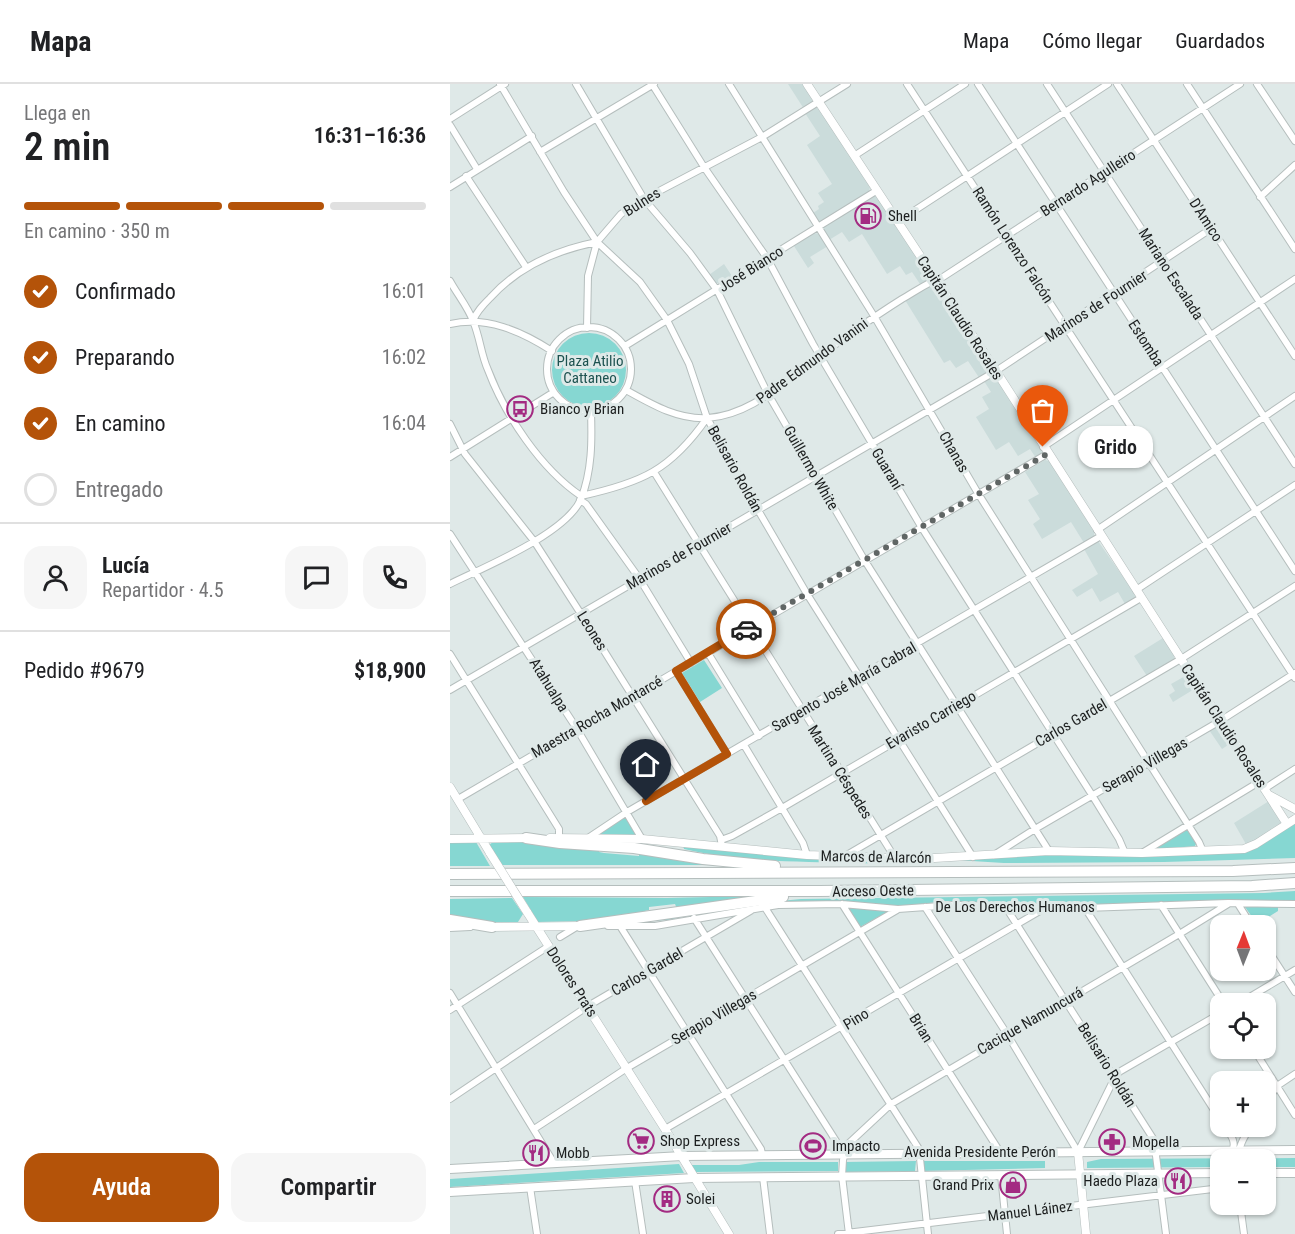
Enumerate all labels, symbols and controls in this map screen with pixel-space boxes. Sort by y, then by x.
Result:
text: Mapa [30,25,91,58]
text: Mapa [963,29,1009,53]
text: Cómo llegar [1042,29,1142,53]
text: Guardados [1175,29,1265,53]
text: Llega en [24,101,91,125]
text: 16:31–16:36 [314,123,426,148]
text: 2 min [24,124,110,170]
street label: Bernardo Agulleiro [1037,146,1139,220]
street label: Bulnes [620,184,664,220]
street label: Ramón Lorenzo Falcón [969,184,1057,306]
street label: D'Amico [1185,195,1227,245]
fuel station icon: Shell [853,201,883,231]
place label: Shell [888,207,917,225]
text: En camino · 350 m [24,219,170,243]
street label: Mariano Escalada [1135,225,1207,323]
street label: José Bianco [715,242,787,296]
street label: Capitán Claudio Rosales [913,253,1007,383]
street label: Marinos de Fournier [1042,266,1151,346]
icon: check [24,275,57,308]
text: Confirmado [75,279,176,304]
text: 16:01 [382,279,426,303]
street label: Padre Edmundo Vanini [753,315,871,407]
street label: Estomba [1124,316,1168,370]
icon: check [24,341,57,374]
text: Preparando [75,345,175,370]
text: 16:02 [382,345,426,369]
park label: Plaza Atilio Cattaneo [557,352,623,387]
pin [1017,385,1068,447]
bus stop icon: Bianco y Brian [505,394,535,424]
icon: bag [1026,394,1059,427]
place label: Bianco y Brian [540,400,624,418]
icon: check [24,407,57,440]
text: En camino [75,411,166,436]
text: 16:04 [382,411,426,435]
street label: Belisario Roldán [704,423,766,515]
street label: Guillermo White [780,423,842,513]
callout: Grido [1079,426,1154,468]
street label: Chanas [935,428,973,476]
text: Grido [1094,435,1137,459]
street label: Guaraní [868,445,907,494]
text: Entregado [75,477,163,502]
street label: Marinos de Fournier [623,518,735,593]
button: person [24,546,87,609]
button: chat [285,546,348,609]
button: phone [363,546,426,609]
text: Lucía [102,553,149,578]
text: Repartidor · 4.5 [102,578,224,602]
courier [716,599,776,659]
street label: Leones [573,608,611,654]
icon: car [730,613,763,646]
street label: Sargento José María Cabral [769,638,919,736]
street label: Atahualpa [526,655,572,715]
text: Pedido #9679 [24,658,145,683]
text: $18,900 [354,658,426,683]
street label: Capitán Claudio Rosales [1177,661,1271,791]
street label: Maestra Rocha Montarcé [528,672,666,762]
street label: Evaristo Carriego [883,687,979,753]
street label: Carlos Gardel [1032,695,1110,751]
street label: Martina Céspedes [804,722,876,822]
street label: Serapio Villegas [1099,733,1191,797]
pin [620,739,671,801]
icon: home [629,748,662,781]
street label: Marcos de Alarcón [820,847,932,867]
street label: Acceso Oeste [832,881,914,901]
street label: De Los Derechos Humanos [935,898,1095,916]
north arrow [1210,915,1276,981]
map controls [1210,915,1276,1215]
street label: Dolores Prats [543,944,601,1021]
street label: Carlos Gardel [608,944,686,1000]
street label: Cacique Namuncurá [974,983,1086,1059]
street label: Serapio Villegas [668,985,760,1049]
button: locate [1210,993,1276,1059]
street label: Pino [840,1004,872,1034]
street label: Brian [905,1010,937,1046]
street label: Belisario Roldán [1074,1020,1140,1110]
button: + [1210,1071,1276,1137]
supermarket icon: Shop Express [626,1126,656,1156]
pharmacy icon: Mopella [1097,1127,1127,1157]
sports icon: Impacto [798,1131,828,1161]
place label: Shop Express [660,1132,740,1150]
place label: Mopella [1132,1133,1179,1151]
place label: Impacto [832,1137,880,1155]
restaurant icon: Mobb [521,1138,551,1168]
street label: Avenida Presidente Perón [904,1143,1056,1161]
place label: Mobb [556,1144,590,1162]
button: − [1210,1149,1276,1215]
button: Ayuda [24,1153,219,1222]
button: Compartir [231,1153,426,1222]
restaurant icon: Haedo Plaza [1163,1166,1193,1196]
shop icon: Grand Prix [998,1170,1028,1200]
place label: Haedo Plaza [1083,1172,1158,1190]
place label: Grand Prix [933,1176,994,1194]
building icon: Solei [652,1184,682,1214]
place label: Solei [686,1190,715,1208]
street label: Manuel Láinez [986,1197,1074,1225]

